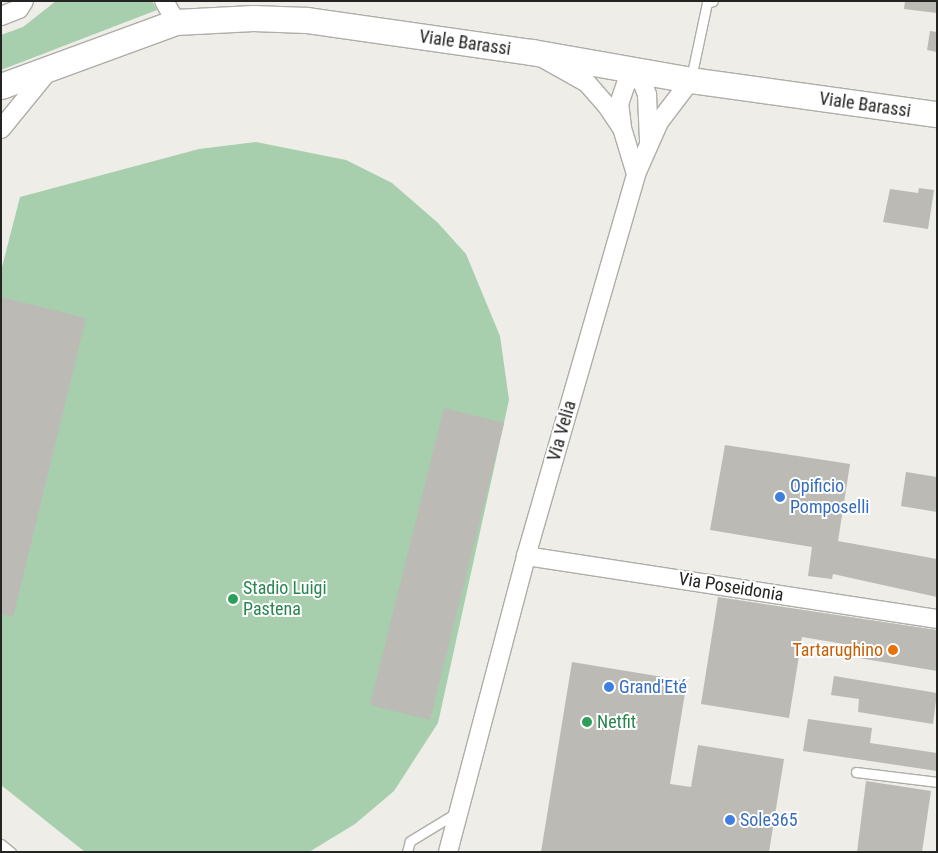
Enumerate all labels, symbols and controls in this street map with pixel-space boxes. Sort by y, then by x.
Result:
street label: Viale Barassi [418,26,512,60]
street label: Viale Barassi [818,88,912,122]
street label: Via Velia [543,398,581,464]
place label: Opificio Pomposelli [790,476,869,518]
marker: Opificio Pomposelli [774,491,786,503]
street label: Via Poseidonia [677,568,785,606]
place label: Stadio Luigi Pastena [243,578,327,620]
marker: Stadio Luigi Pastena [227,593,239,605]
place label: Tartarughino [792,639,883,661]
marker: Tartarughino [887,644,899,656]
place label: Grand'Eté [619,676,687,698]
marker: Grand'Eté [603,681,615,693]
place label: Netfit [597,711,636,733]
marker: Netfit [581,716,593,728]
place label: Sole365 [740,809,798,831]
marker: Sole365 [724,814,736,826]

